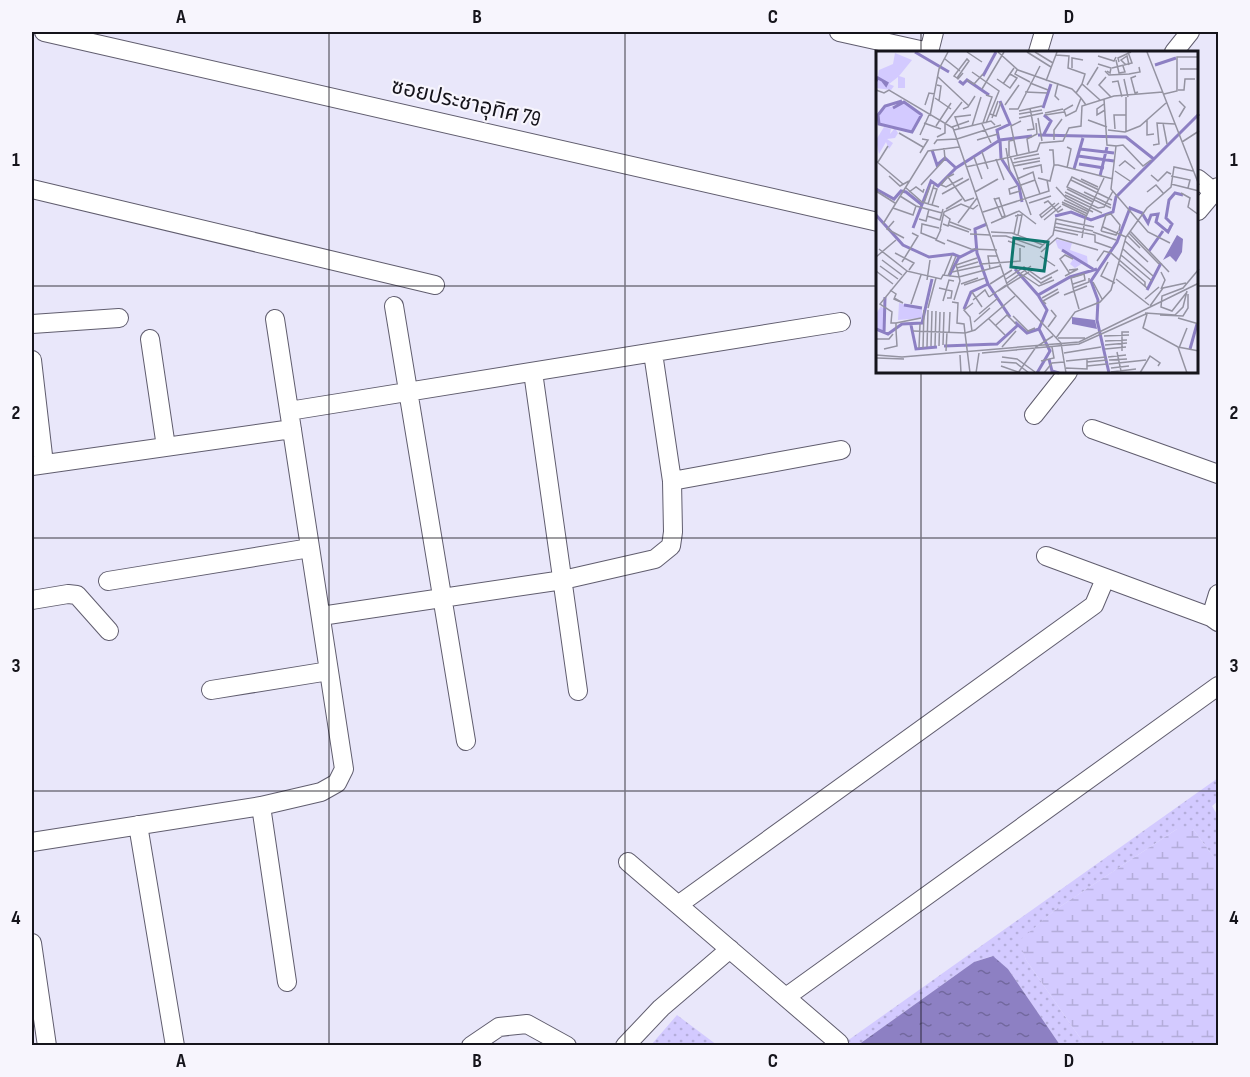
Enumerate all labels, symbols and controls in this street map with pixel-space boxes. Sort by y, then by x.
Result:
text: A [175,5,186,29]
text: B [472,5,482,29]
text: C [768,5,778,29]
text: D [1064,5,1074,29]
inset map [876,51,1199,374]
street label: ซอยประชาอุทิศ 79 [389,73,543,133]
text: 1 [12,148,20,172]
text: 1 [1230,148,1238,172]
text: 2 [12,401,20,425]
text: 2 [1230,401,1238,425]
text: 3 [12,654,21,678]
text: 3 [1230,654,1239,678]
text: 4 [11,906,21,930]
text: 4 [1229,906,1239,930]
text: A [175,1049,186,1073]
text: B [472,1049,482,1073]
text: C [768,1049,778,1073]
text: D [1064,1049,1074,1073]

